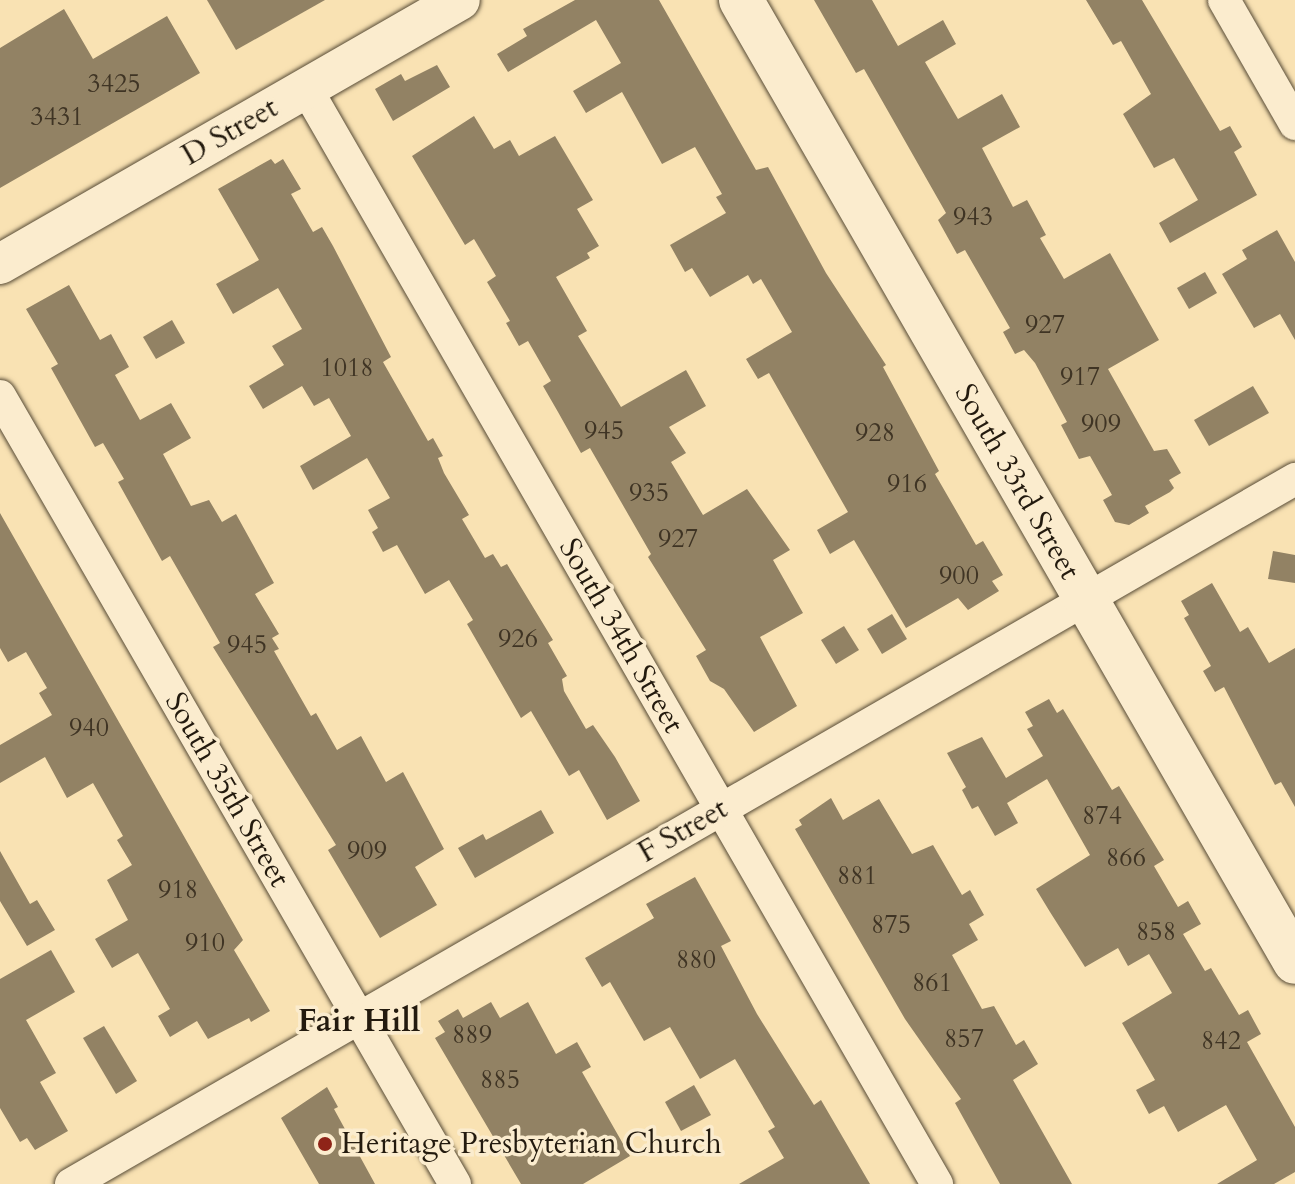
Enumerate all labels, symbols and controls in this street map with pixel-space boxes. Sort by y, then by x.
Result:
house number: 3425 [87,68,141,100]
street label: D Street [176,90,284,174]
house number: 3431 [30,101,84,133]
house number: 943 [953,201,993,233]
house number: 927 [1025,309,1065,341]
house number: 1018 [320,352,374,384]
house number: 917 [1060,361,1100,393]
street label: South 33rd Street [947,378,1087,586]
house number: 909 [1081,408,1121,440]
house number: 945 [584,415,624,447]
house number: 928 [855,417,895,449]
house number: 916 [887,468,927,500]
house number: 935 [629,477,669,509]
house number: 927 [658,523,698,555]
street label: South 34th Street [551,532,691,740]
house number: 900 [939,560,979,592]
house number: 926 [498,623,538,655]
house number: 945 [227,629,267,661]
street label: South 35th Street [157,686,297,894]
house number: 940 [69,712,109,744]
street label: F Street [632,791,734,871]
house number: 874 [1082,800,1122,832]
house number: 909 [347,835,387,867]
house number: 866 [1106,842,1146,874]
house number: 881 [837,860,877,892]
house number: 918 [158,874,198,906]
house number: 875 [871,909,911,941]
house number: 858 [1136,916,1176,948]
house number: 910 [185,927,225,959]
house number: 880 [676,944,716,976]
house number: 861 [912,967,952,999]
district label: Fair Hill [298,1002,420,1040]
house number: 889 [452,1019,492,1051]
house number: 857 [944,1023,984,1055]
house number: 842 [1201,1025,1241,1057]
house number: 885 [480,1064,520,1096]
place label: Heritage Presbyterian Church [341,1126,722,1162]
marker: Heritage Presbyterian Church [316,1135,334,1153]

